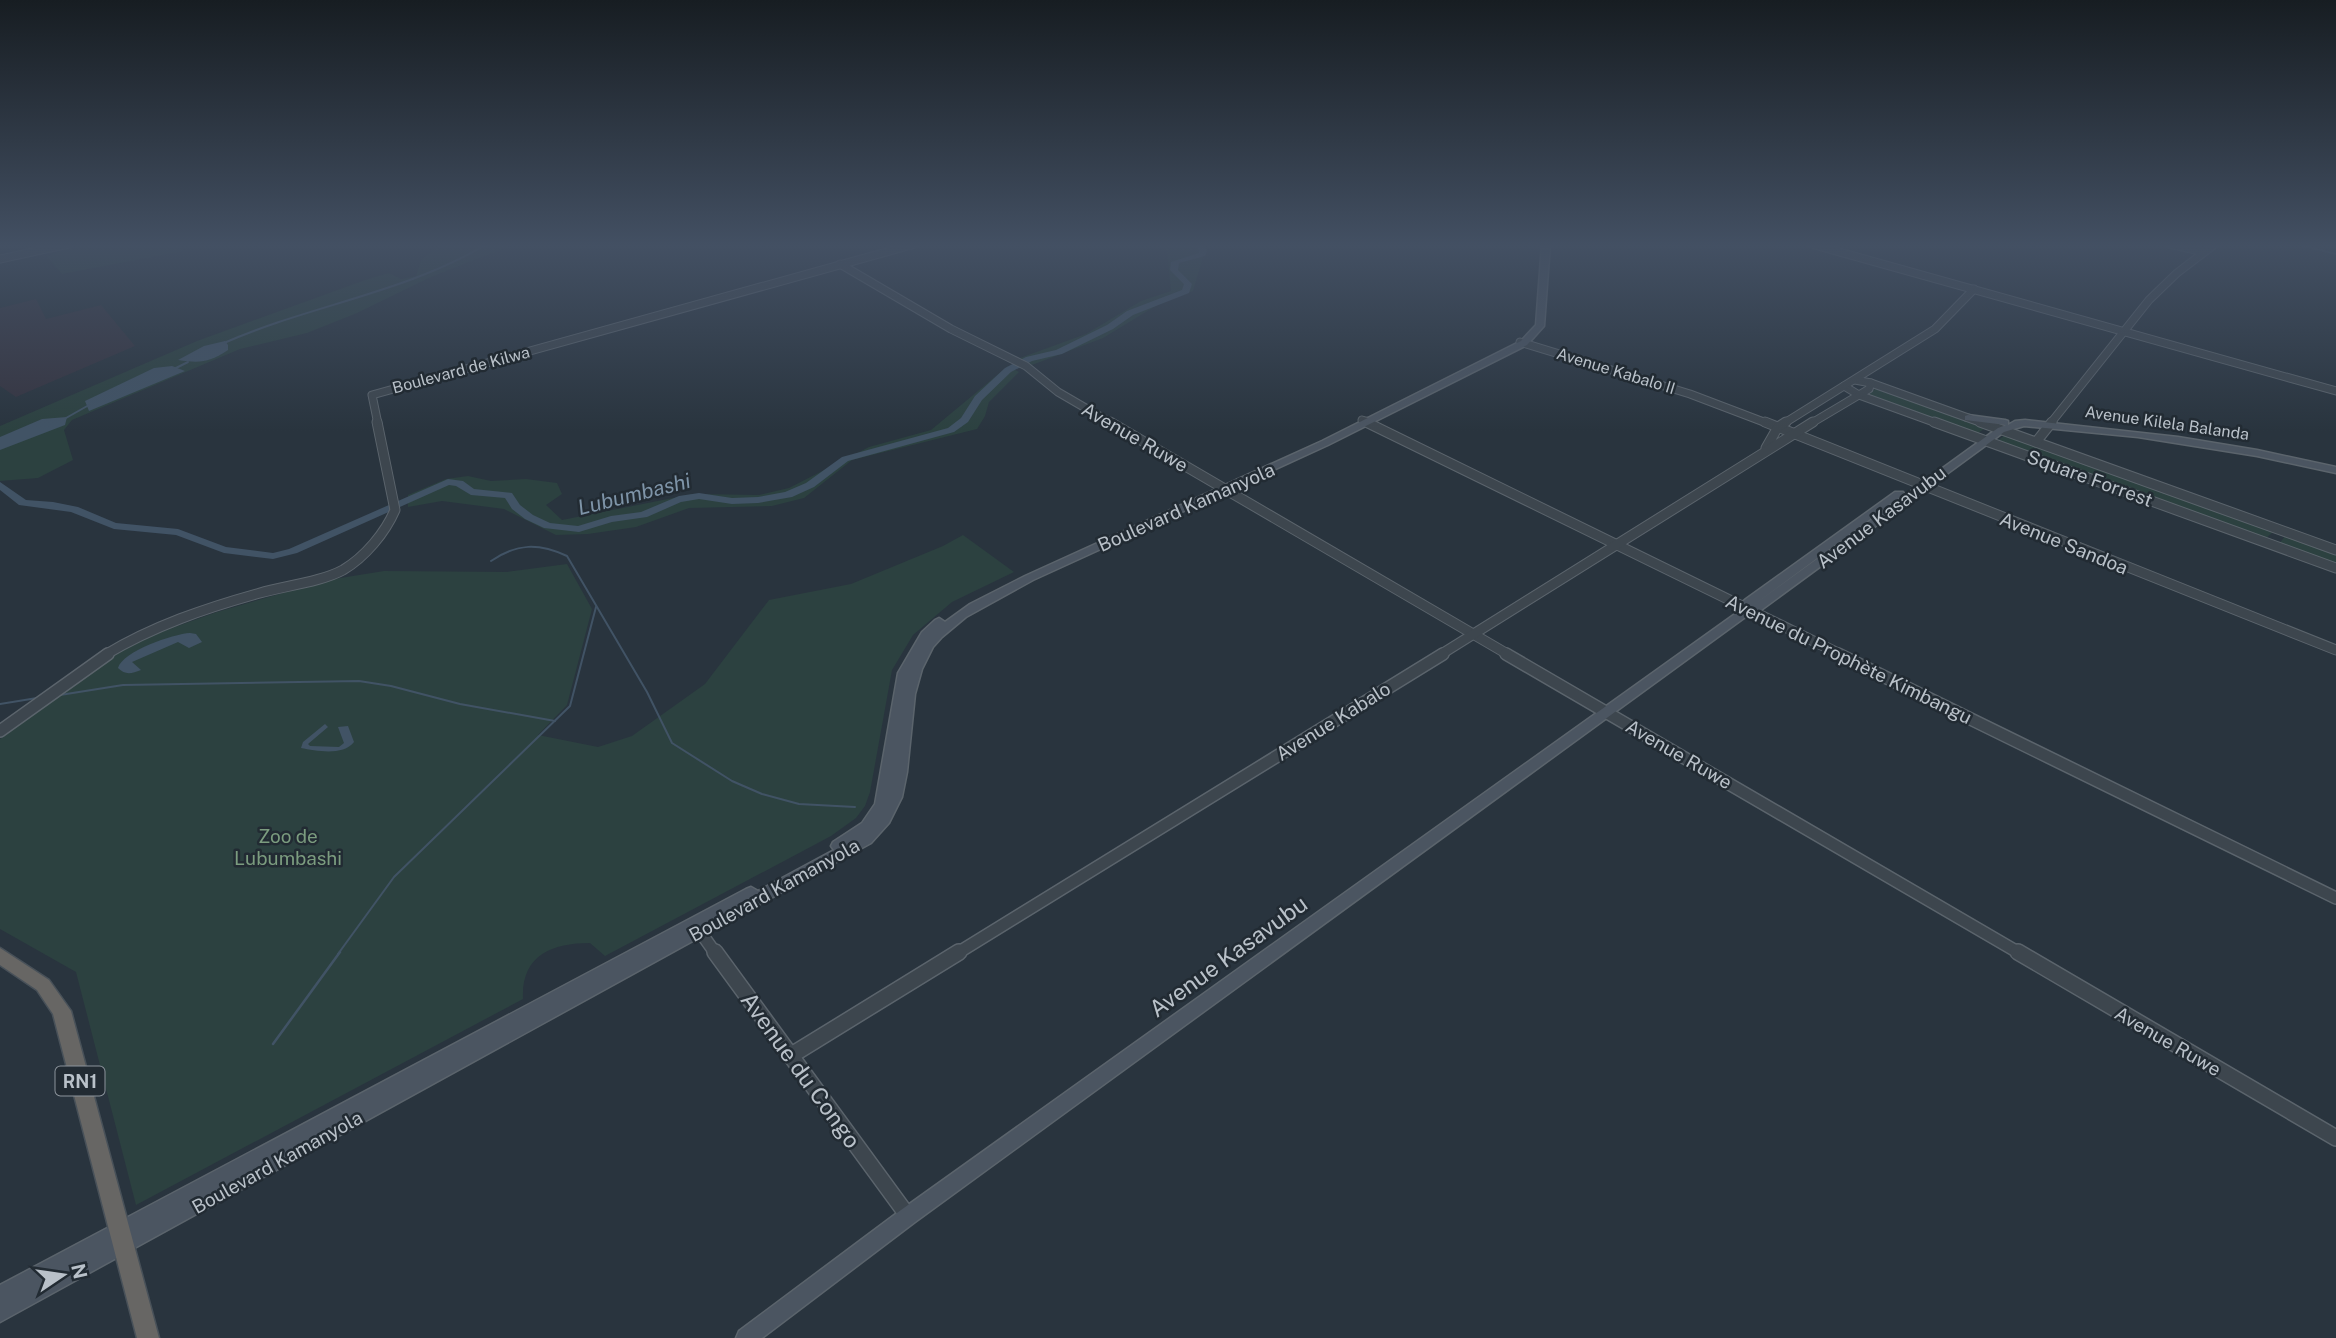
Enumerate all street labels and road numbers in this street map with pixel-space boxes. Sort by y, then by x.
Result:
street label: Boulevard de Kilwa [390,342,532,398]
street label: Avenue Kabalo II [1554,344,1678,398]
street label: Avenue Ruwe [1078,398,1192,476]
street label: Avenue Kilela Balanda [2084,402,2250,444]
street label: Square Forrest [2024,445,2156,511]
street label: Boulevard Kamanyola [1094,458,1278,556]
street label: Avenue Kasavubu [1812,461,1950,573]
street label: Avenue Sandoa [1997,507,2131,579]
street label: Avenue du Prophète Kimbangu [1722,590,1976,728]
street label: Avenue Kabalo [1272,677,1394,765]
street label: Avenue Ruwe [1622,715,1736,793]
street label: Boulevard Kamanyola [685,834,863,946]
street label: Avenue Kasavubu [1144,890,1312,1022]
street label: Avenue du Congo [735,987,867,1153]
street label: Avenue Ruwe [2111,1002,2225,1080]
road number: RN1 [56,1066,104,1096]
street label: Boulevard Kamanyola [188,1106,366,1218]

